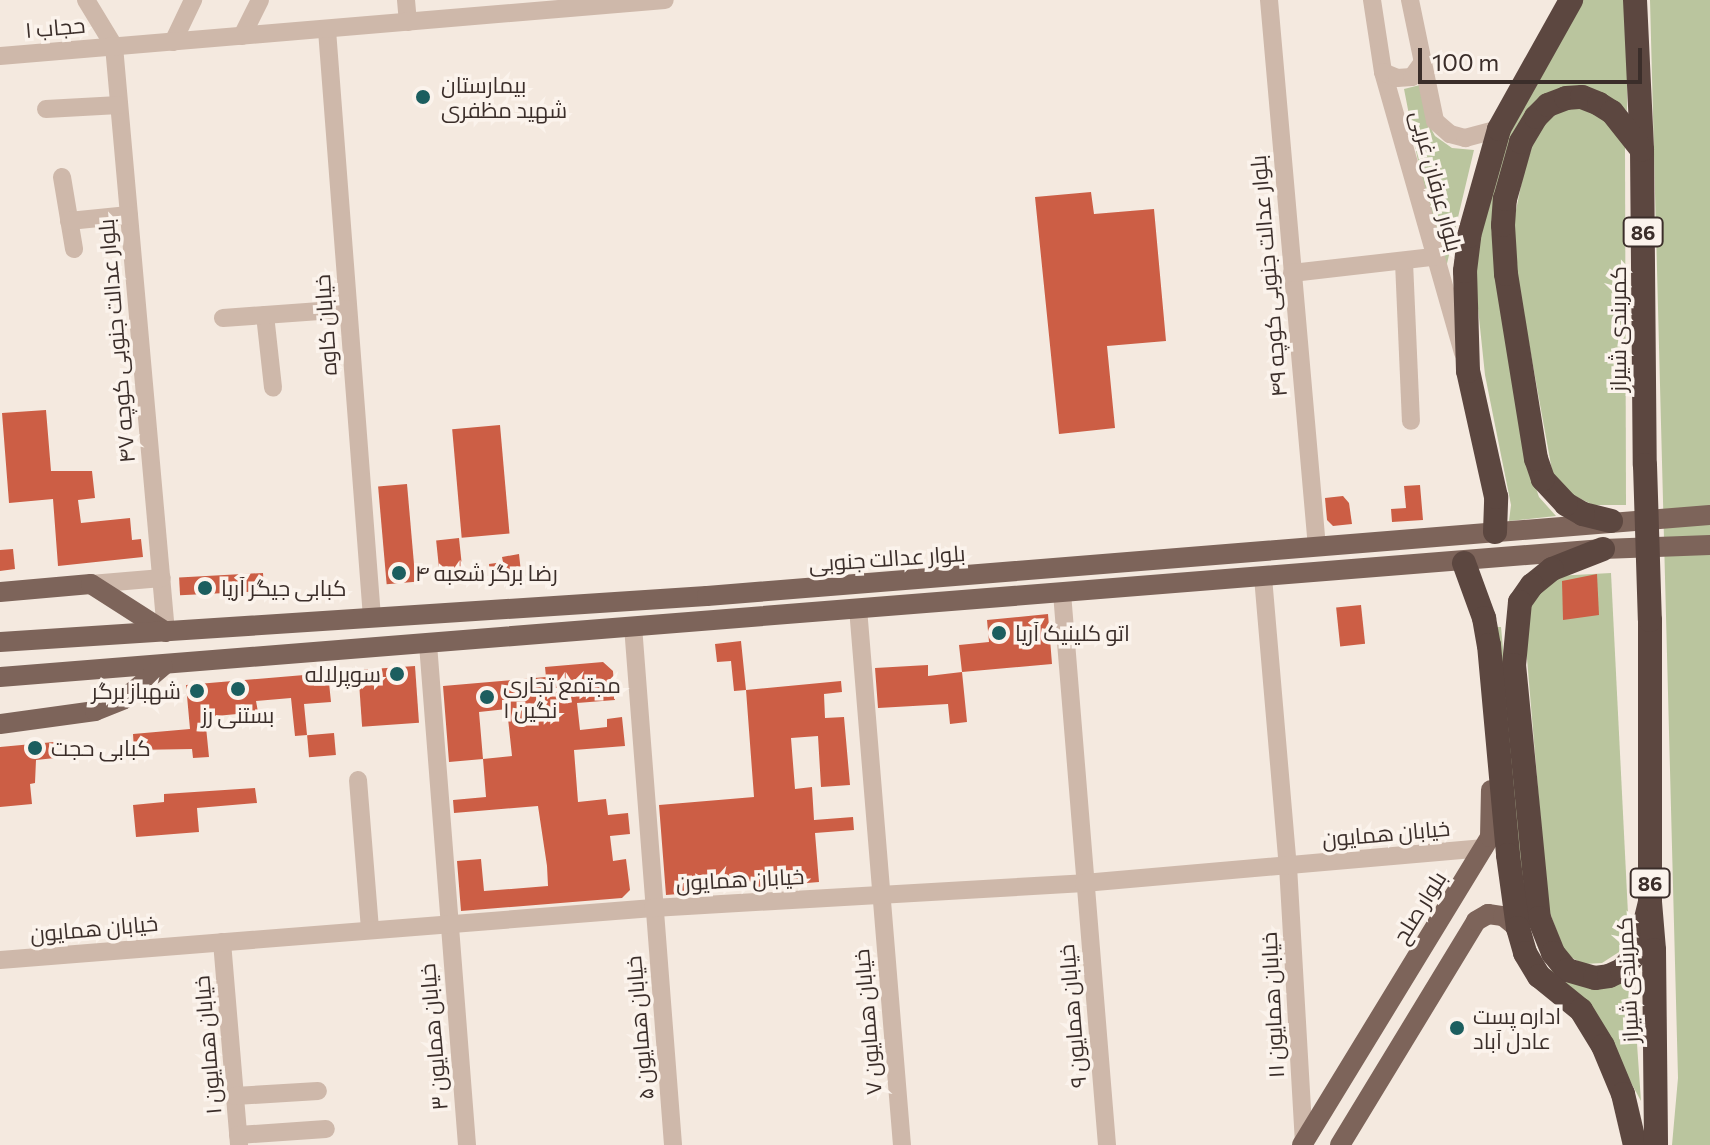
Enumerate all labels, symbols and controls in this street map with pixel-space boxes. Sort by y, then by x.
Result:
street label: حجاب ۱ [24,11,86,43]
scale bar [1422,32,1646,82]
text: 100 m [1432,47,1499,76]
place label: بیمارستان شهید مظفری [441,71,567,122]
marker: بیمارستان شهید مظفری [412,86,434,108]
street label: بلوار عرفان غربی [1406,108,1468,254]
street label: بلوار عدالت جنوبی کوچه ۴۹ [1244,154,1292,398]
road number: 86 [1621,216,1665,248]
street label: بلوار عدالت جنوبی کوچه ۴۷ [92,218,140,464]
street label: کمربندی شیراز [1605,266,1631,392]
street label: خیابان کاوه [308,273,342,377]
street label: بلوار عدالت جنوبی [808,539,966,577]
place label: رضا برگر شعبه ۴ [415,560,558,586]
marker: رضا برگر شعبه ۴ [390,564,408,582]
place label: کبابی جیگر آریا [221,575,346,601]
marker: کبابی جیگر آریا [196,579,214,597]
place label: اتو کلینیک آریا [1015,620,1130,646]
marker: اتو کلینیک آریا [990,624,1008,642]
place label: سوپرلاله [305,661,381,687]
marker: سوپرلاله [388,665,406,683]
place label: مجتمع تجاری نگین ۱ [503,671,621,722]
place label: شهباز برگر [91,678,181,704]
marker: بستنی رز [229,680,247,698]
marker: شهباز برگر [188,682,206,700]
marker: مجتمع تجاری نگین ۱ [478,688,496,706]
place label: بستنی رز [202,702,274,728]
place label: کبابی حجت [51,735,151,761]
marker: کبابی حجت [26,739,44,757]
street label: خیابان همایون [1321,814,1451,852]
street label: خیابان همایون [675,862,805,896]
street label: بلوار صلح [1387,866,1451,948]
road number: 86 [1628,867,1672,899]
street label: خیابان همایون [29,909,159,947]
street label: کمربندی شیراز [1611,916,1643,1044]
street label: خیابان همایون ۱۱ [1255,931,1289,1079]
street label: خیابان همایون ۹ [1053,943,1091,1089]
street label: خیابان همایون ۷ [847,948,887,1096]
street label: خیابان همایون ۵ [620,955,658,1101]
street label: خیابان همایون ۳ [413,962,453,1112]
street label: خیابان همایون ۱ [188,974,226,1116]
place label: اداره پست عادل آباد [1473,1002,1561,1054]
marker: اداره پست عادل آباد [1448,1019,1466,1037]

